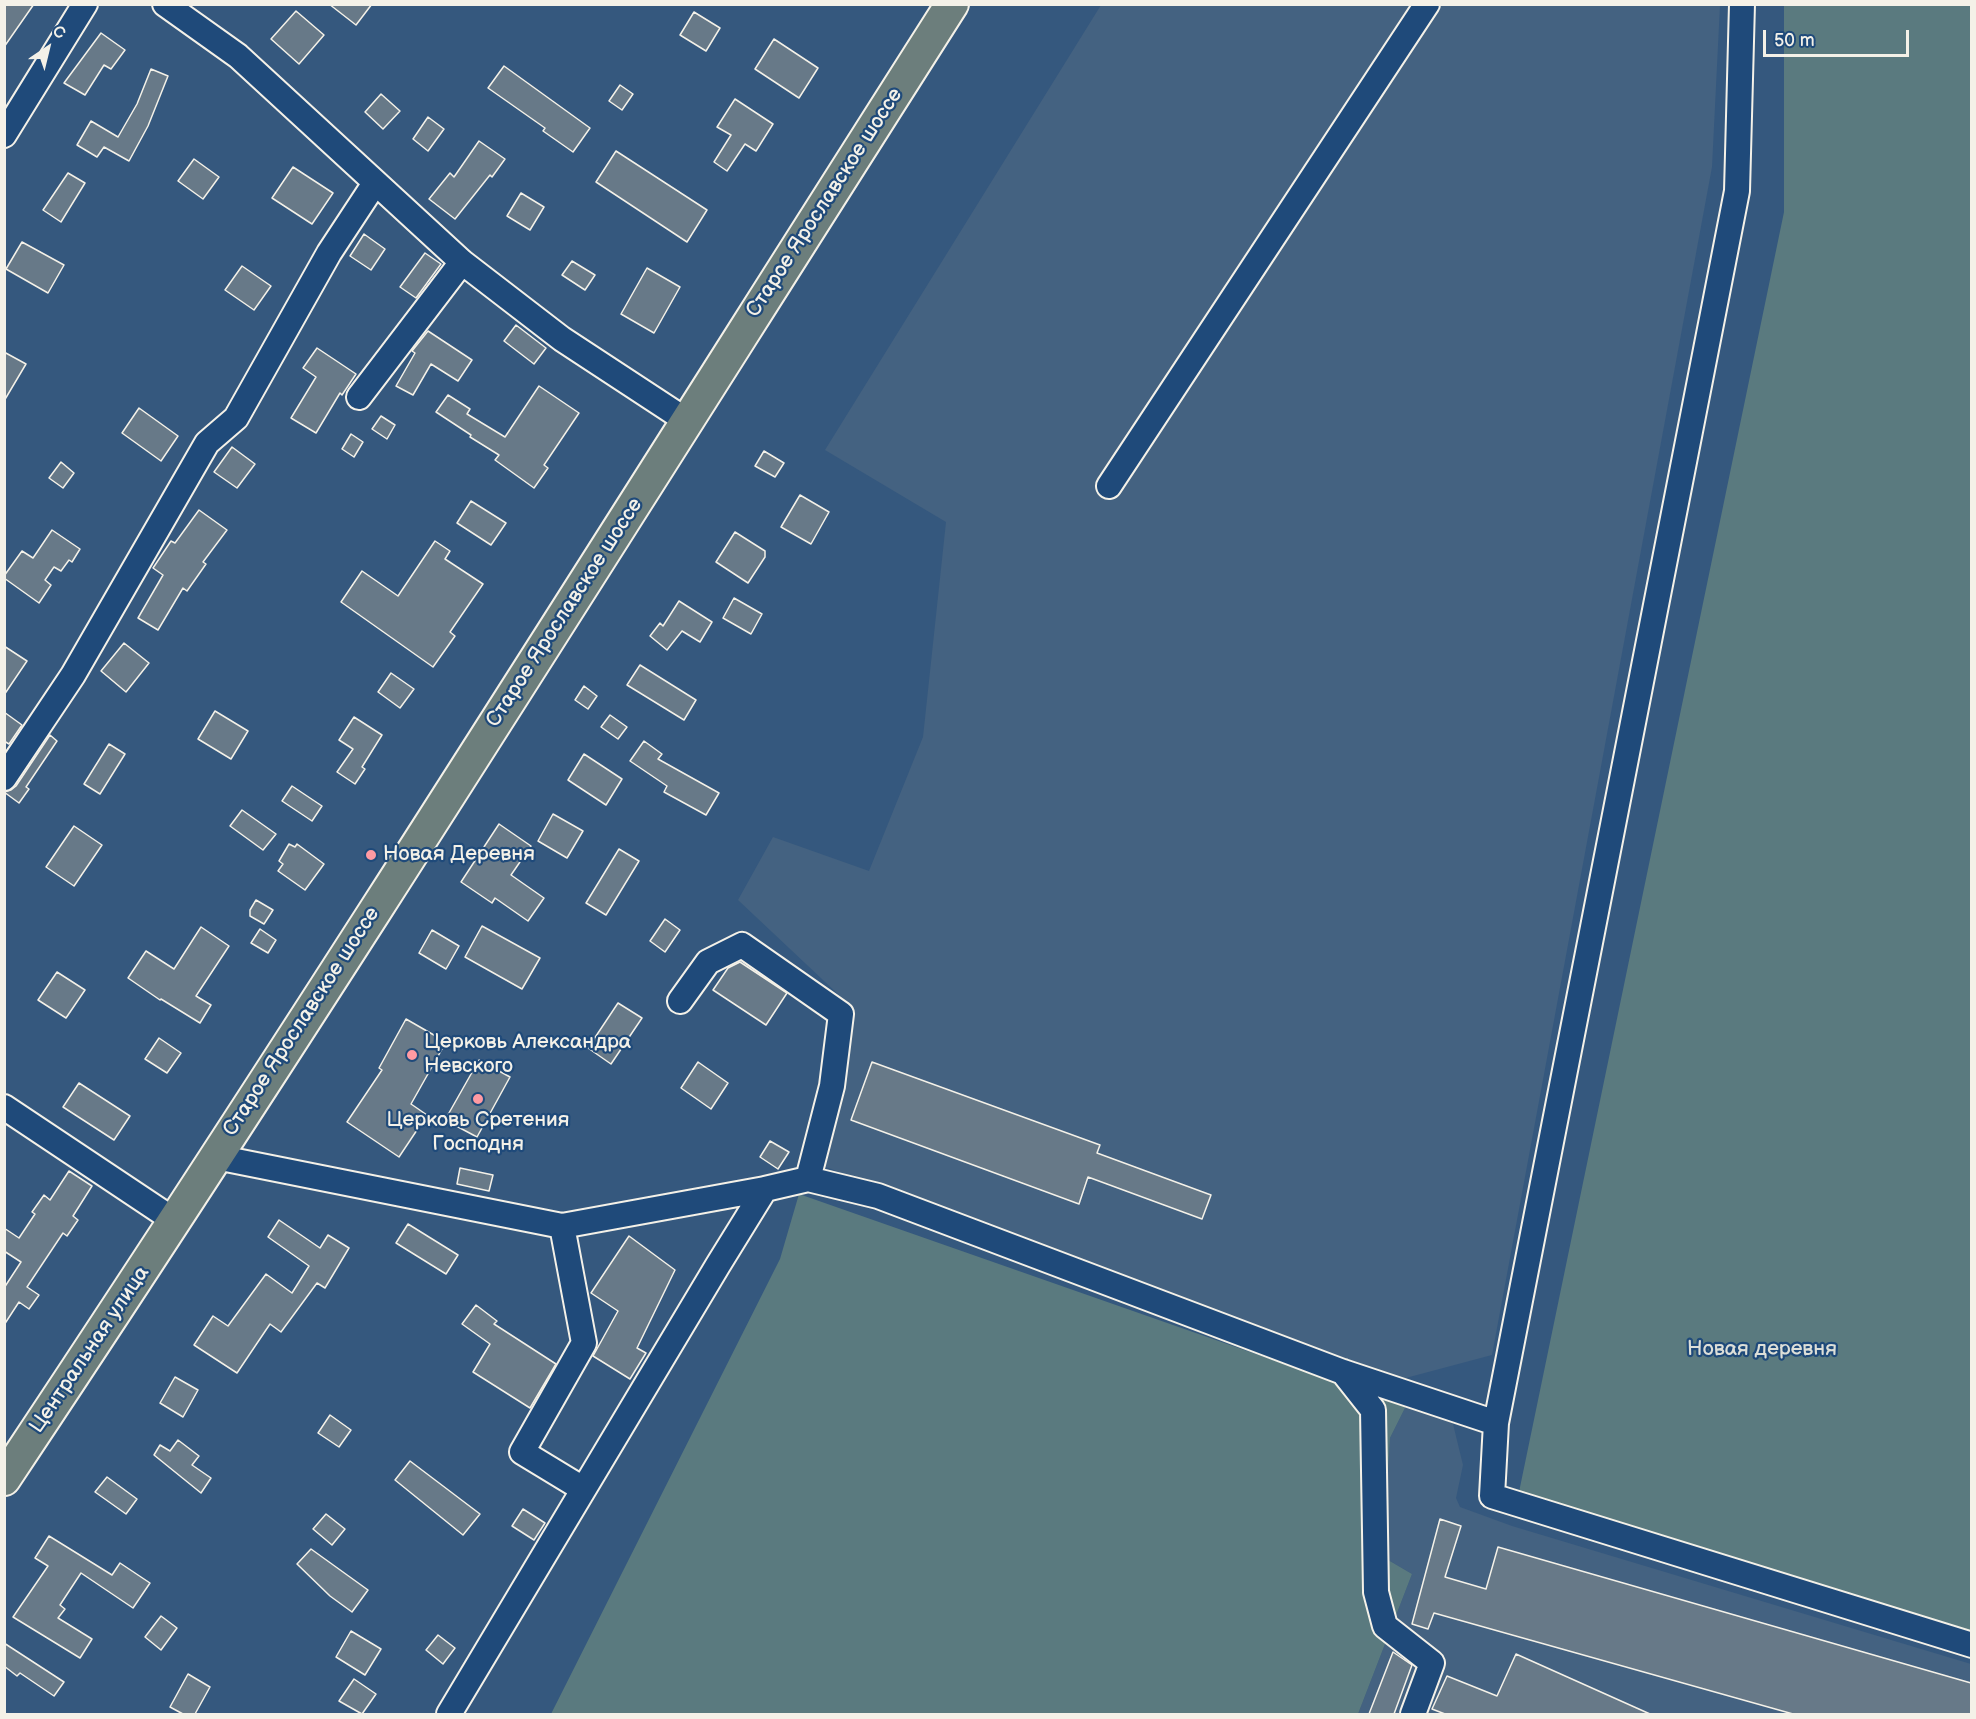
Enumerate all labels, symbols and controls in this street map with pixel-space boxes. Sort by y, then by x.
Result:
north arrow [18,18,78,78]
scale bar [1766,18,1912,56]
text: С [49,22,69,44]
text: 50 m [1774,30,1815,51]
street label: Старое Ярославское шоссе [741,84,909,322]
street label: Старое Ярославское шоссе [481,494,649,732]
place label: Новая Деревня [383,842,535,868]
marker: Новая Деревня [364,848,378,862]
street label: Старое Ярославское шоссе [218,903,386,1141]
place label: Церковь Александра Невского [424,1030,631,1080]
marker: Церковь Александра Невского [405,1048,419,1062]
marker: Церковь Сретения Господня [471,1092,485,1106]
place label: Церковь Сретения Господня [387,1108,569,1158]
street label: Центральная улица [25,1262,155,1438]
park label: Новая деревня [1687,1337,1837,1363]

